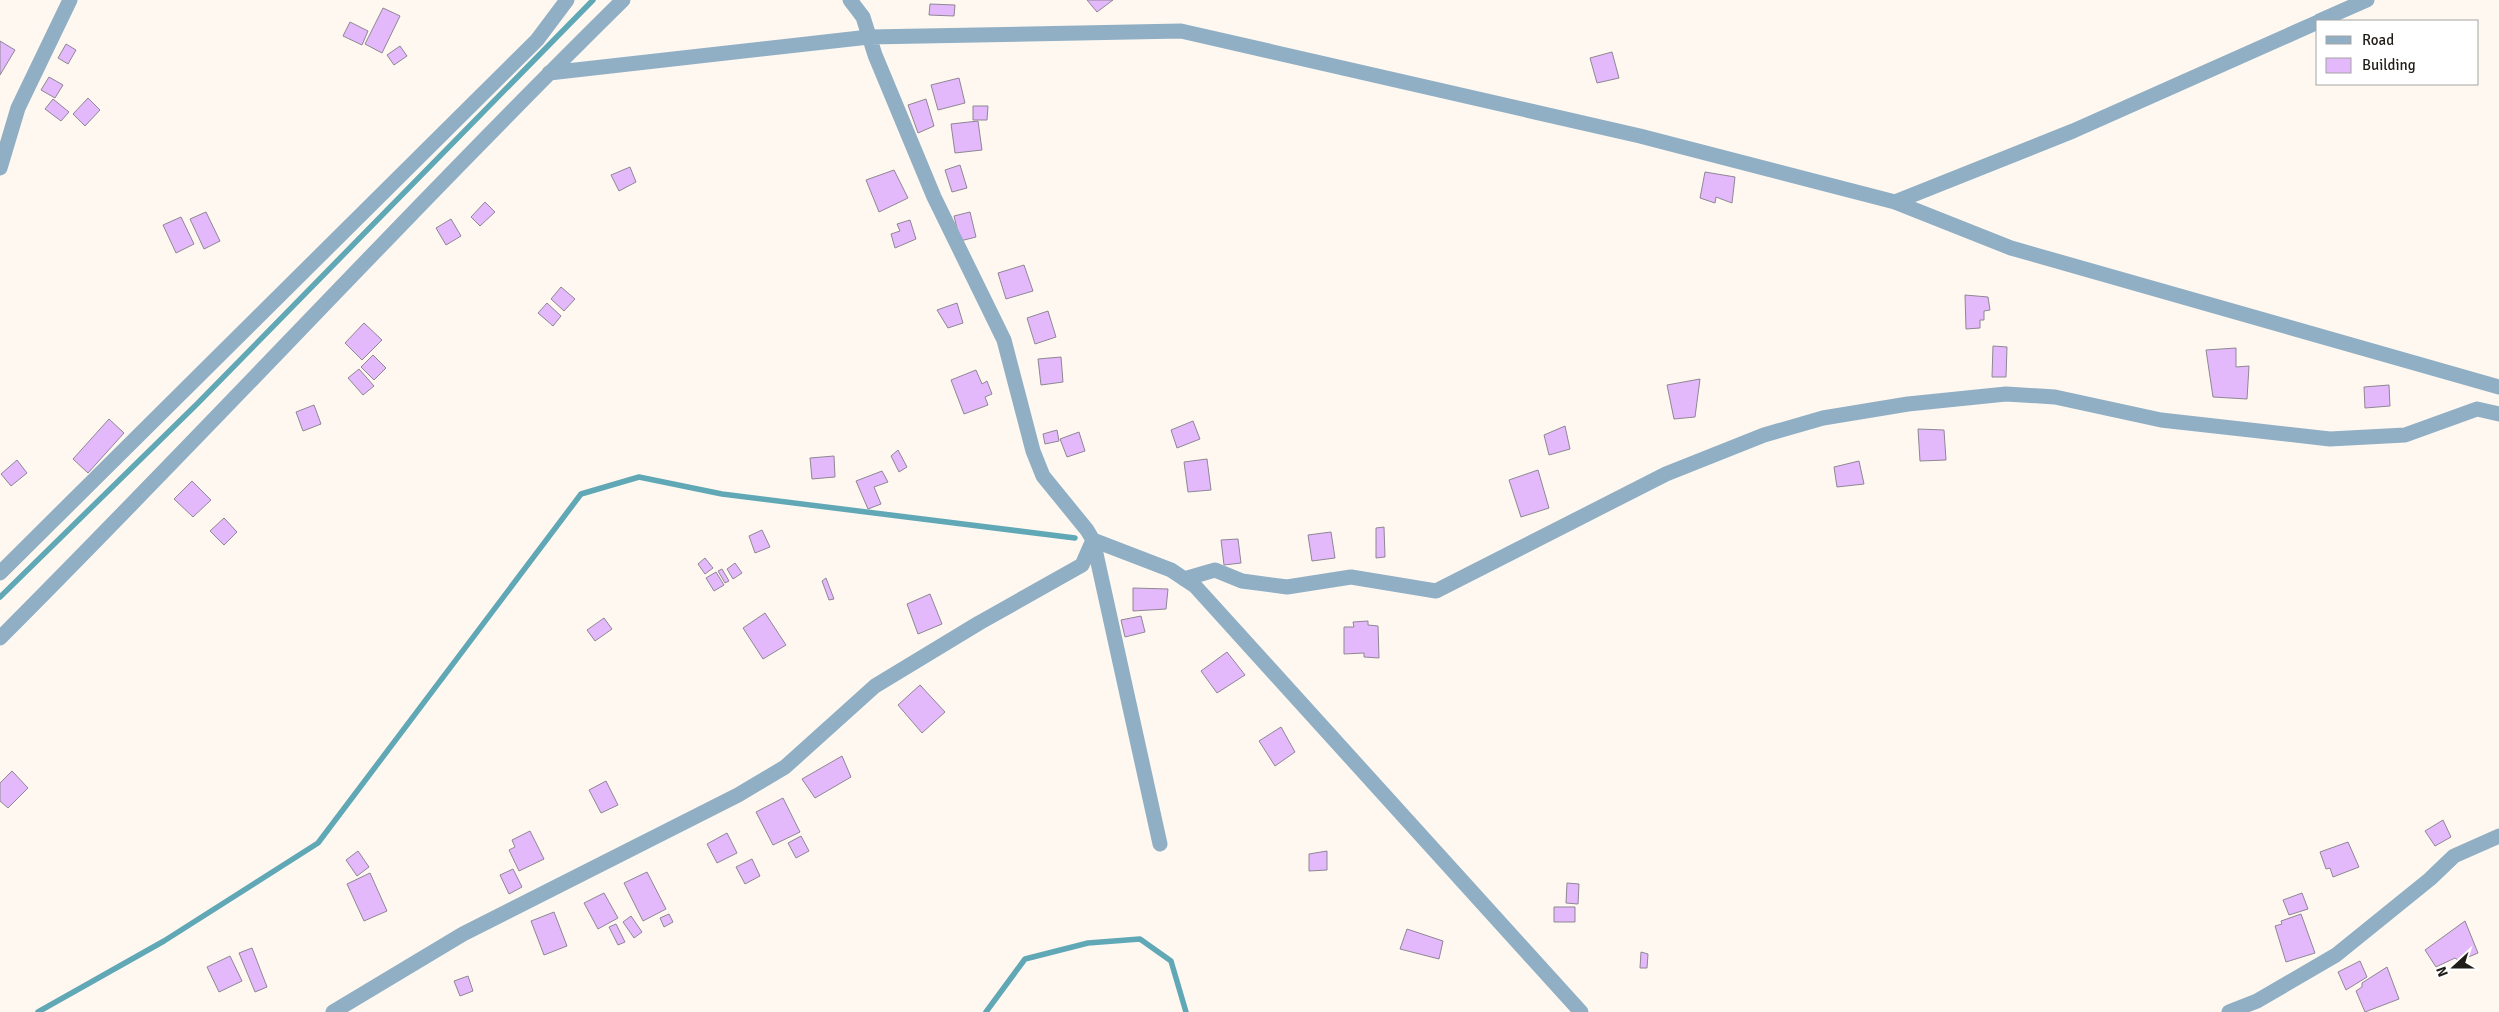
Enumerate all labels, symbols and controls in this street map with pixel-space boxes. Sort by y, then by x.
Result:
legend [2316,20,2479,85]
text: Road [2362,31,2394,49]
text: Building [2362,56,2416,74]
north arrow [2429,942,2479,992]
text: N [2433,964,2452,979]

